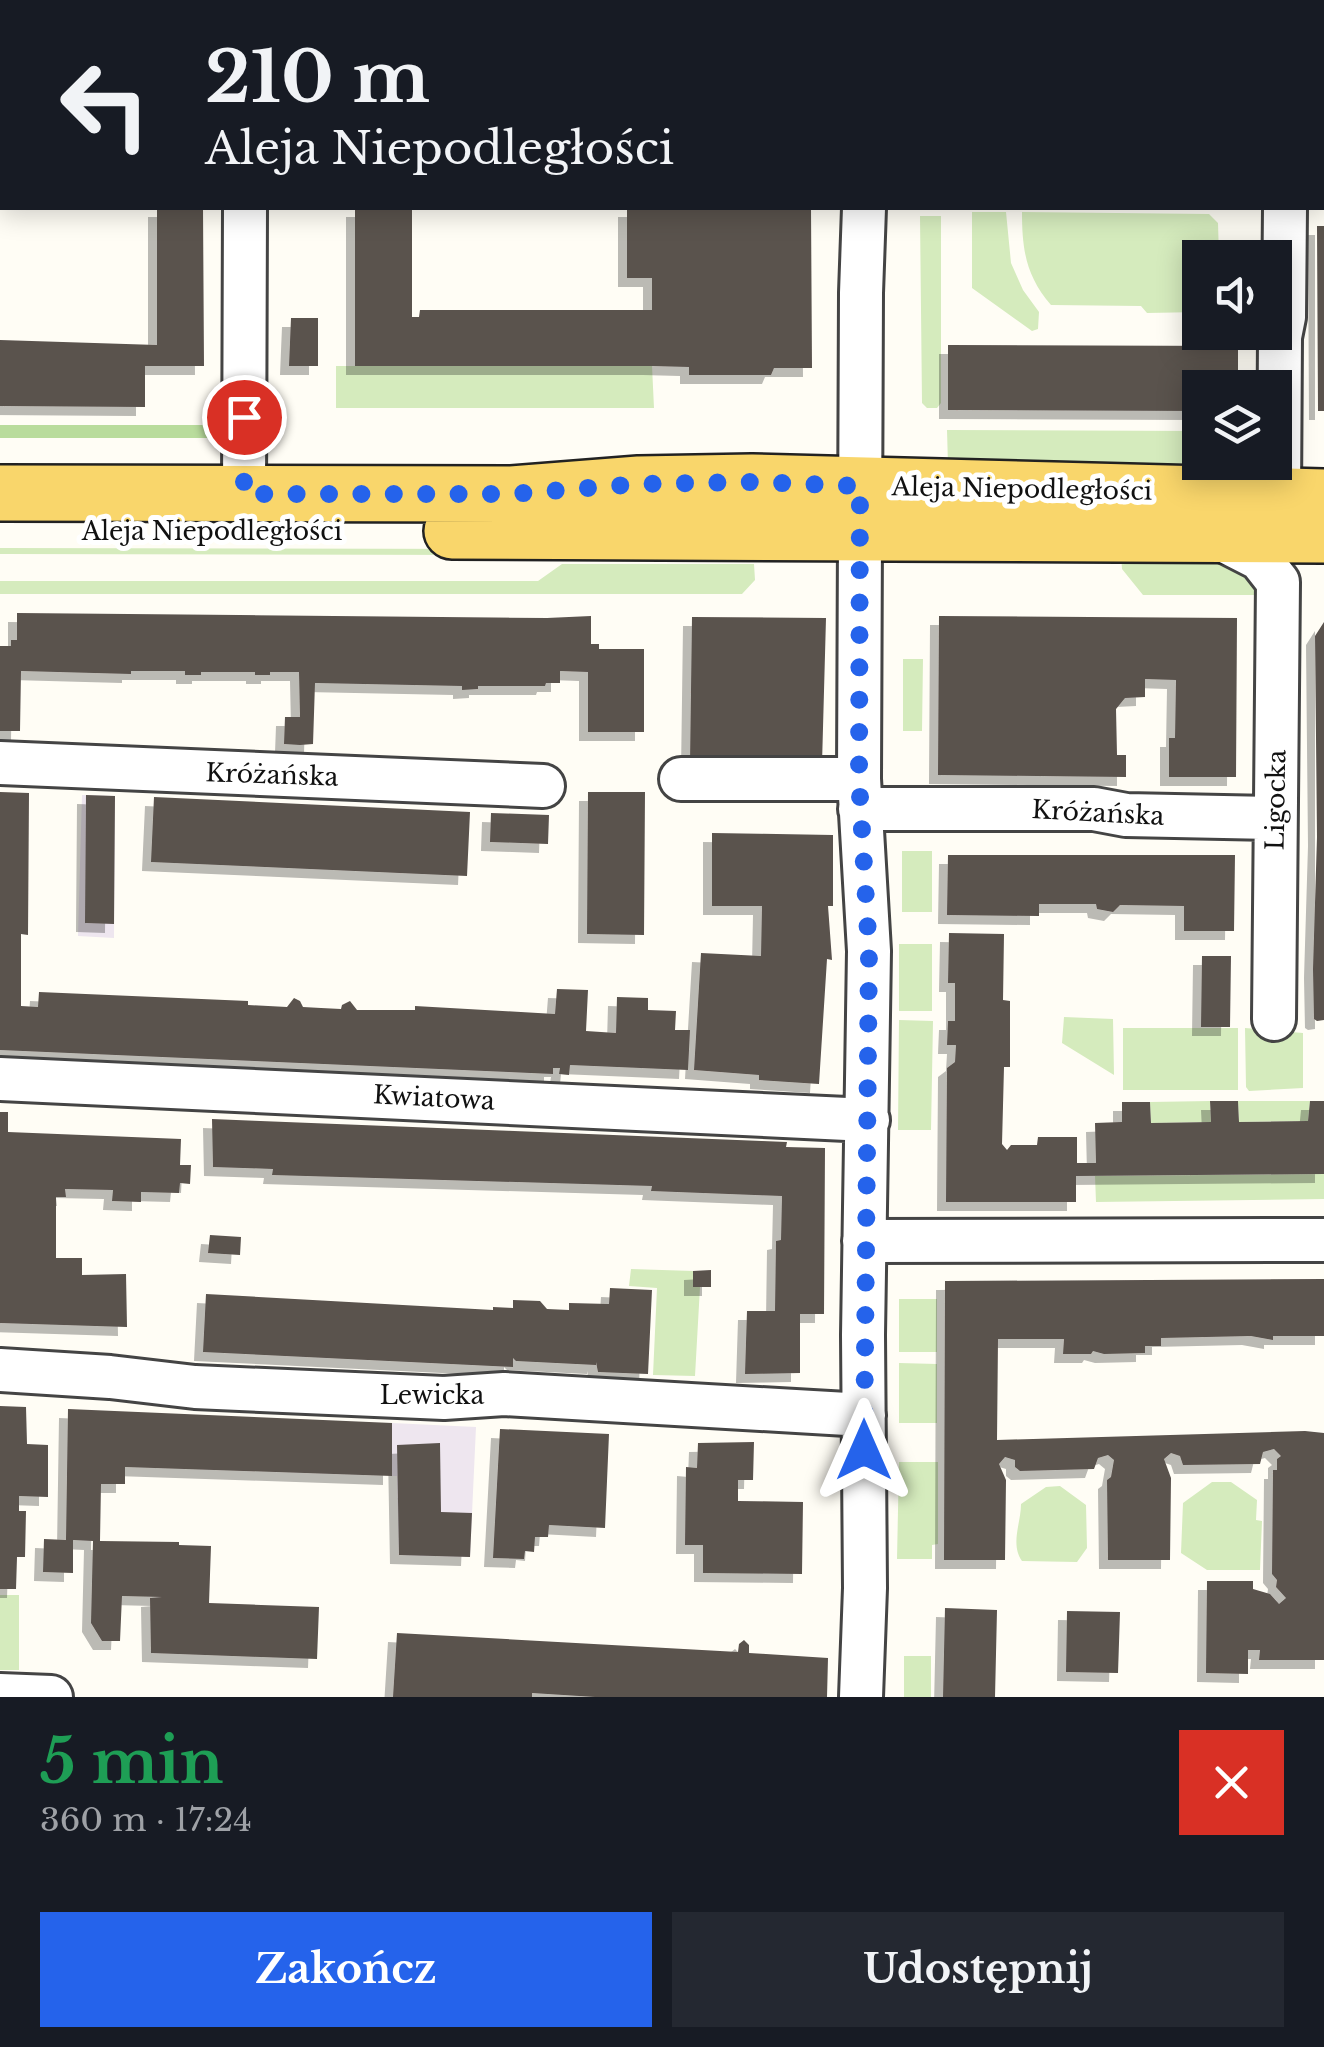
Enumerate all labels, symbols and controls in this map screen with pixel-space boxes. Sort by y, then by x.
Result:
text: 210 m [205,34,430,121]
icon: left [40,40,170,170]
text: Aleja Niepodległości [205,120,674,176]
map controls [1182,240,1292,480]
button: sound [1182,240,1292,350]
button: layers [1182,370,1292,480]
pin [202,375,287,460]
icon: arrive [217,390,272,445]
street label: Aleja Niepodległości [890,471,1153,507]
street label: Aleja Niepodległości [81,516,343,547]
street label: Ligocka [1260,749,1292,851]
street label: Króżańska [205,757,339,793]
street label: Króżańska [1031,794,1165,832]
street label: Kwiatowa [372,1079,496,1117]
street label: Lewicka [380,1380,484,1411]
position arrow [812,1398,916,1502]
text: 5 min [40,1725,223,1799]
button: close [1179,1730,1284,1835]
text: 360 m · 17:24 [40,1800,252,1840]
button: Zakończ [40,1912,652,2027]
button: Udostępnij [672,1912,1284,2027]

